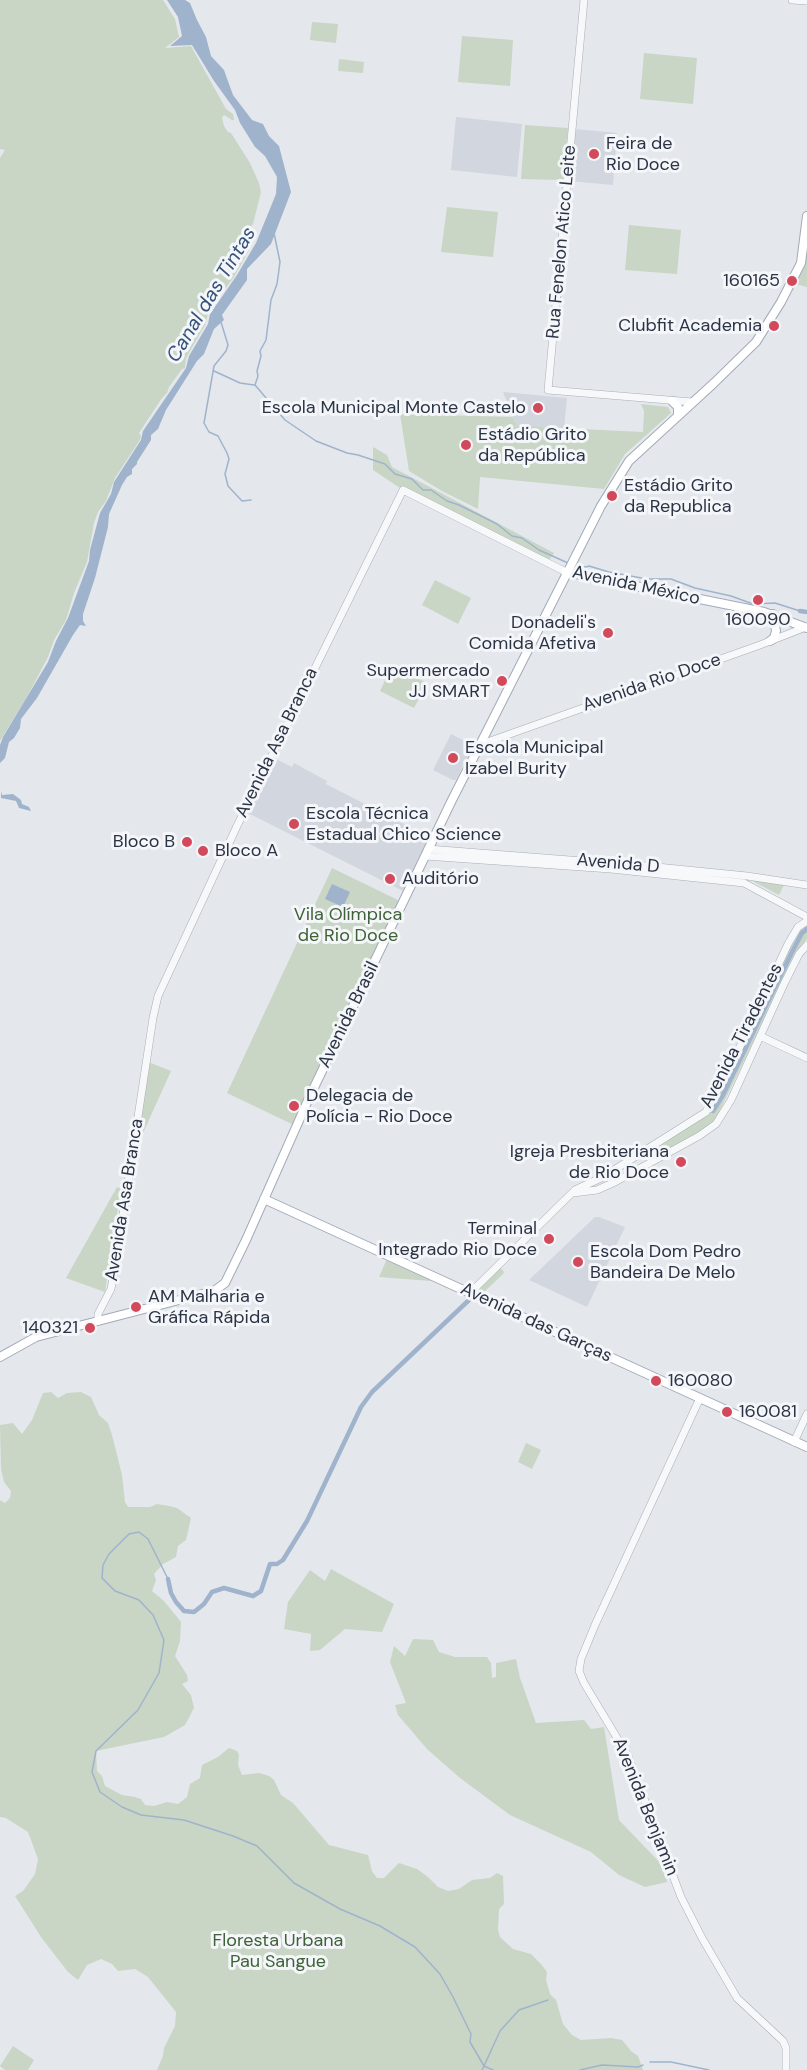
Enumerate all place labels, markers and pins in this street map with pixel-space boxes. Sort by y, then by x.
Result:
place label: Feira de Rio Doce [606,133,680,176]
marker: Feira de Rio Doce [587,147,601,161]
place label: 160165 [723,270,780,292]
marker: 160165 [785,274,799,288]
place label: Clubfit Academia [618,315,762,337]
marker: Clubfit Academia [767,319,781,333]
place label: Escola Municipal Monte Castelo [262,397,526,419]
marker: Escola Municipal Monte Castelo [531,401,545,415]
place label: Estádio Grito da República [478,424,587,466]
marker: Estádio Grito da República [459,438,473,452]
place label: Estádio Grito da Republica [624,475,733,518]
marker: Estádio Grito da Republica [605,489,619,503]
marker: 160090 [751,593,765,607]
place label: 160090 [725,609,791,631]
place label: Donadeli's Comida Afetiva [469,612,596,654]
marker: Donadeli's Comida Afetiva [601,626,615,640]
place label: Supermercado JJ SMART [366,660,490,702]
marker: Supermercado JJ SMART [495,674,509,688]
place label: Escola Municipal Izabel Burity [465,737,604,780]
marker: Escola Municipal Izabel Burity [446,751,460,765]
place label: Escola Técnica Estadual Chico Science [306,803,501,846]
marker: Escola Técnica Estadual Chico Science [287,817,301,831]
place label: Bloco B [113,831,175,853]
marker: Bloco B [180,835,194,849]
place label: Bloco A [215,840,278,862]
marker: Bloco A [196,844,210,858]
place label: Auditório [402,868,479,890]
marker: Auditório [383,872,397,886]
place label: Delegacia de Polícia - Rio Doce [306,1085,452,1128]
marker: Delegacia de Polícia - Rio Doce [287,1099,301,1113]
place label: Igreja Presbiteriana de Rio Doce [510,1141,669,1184]
marker: Igreja Presbiteriana de Rio Doce [674,1155,688,1169]
place label: Terminal Integrado Rio Doce [378,1218,537,1260]
marker: Terminal Integrado Rio Doce [542,1232,556,1246]
place label: Escola Dom Pedro Bandeira De Melo [590,1241,741,1284]
marker: Escola Dom Pedro Bandeira De Melo [571,1255,585,1269]
place label: AM Malharia e Gráfica Rápida [148,1286,270,1328]
marker: AM Malharia e Gráfica Rápida [129,1300,143,1314]
place label: 140321 [23,1317,78,1339]
marker: 140321 [83,1321,97,1335]
place label: 160080 [668,1370,733,1392]
marker: 160080 [649,1374,663,1388]
place label: 160081 [739,1401,797,1423]
marker: 160081 [720,1405,734,1419]

